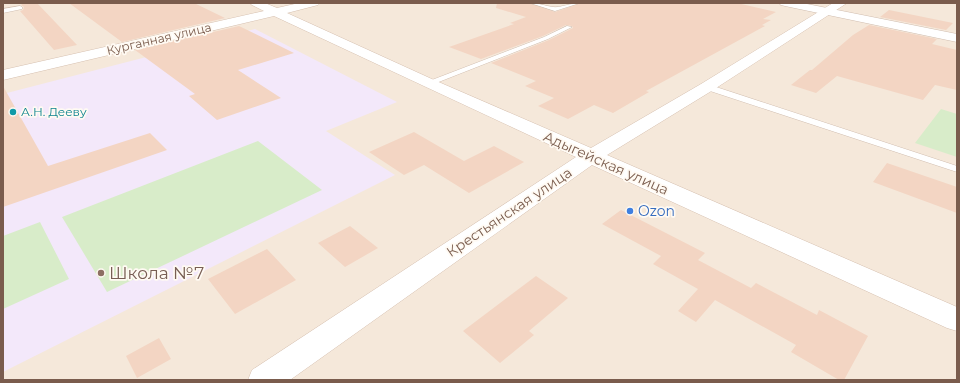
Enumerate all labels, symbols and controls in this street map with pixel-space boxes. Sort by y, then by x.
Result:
street label: Курганная улица [105,19,213,58]
place label: А.Н. Дееву [21,104,87,119]
marker: А.Н. Дееву [8,107,18,117]
street label: Адыгейская улица [541,127,671,199]
street label: Крестьянская улица [443,163,575,261]
place label: Ozon [638,202,675,220]
marker: Ozon [625,206,635,216]
place label: Школа №7 [109,263,204,283]
marker: Школа №7 [96,268,106,278]

